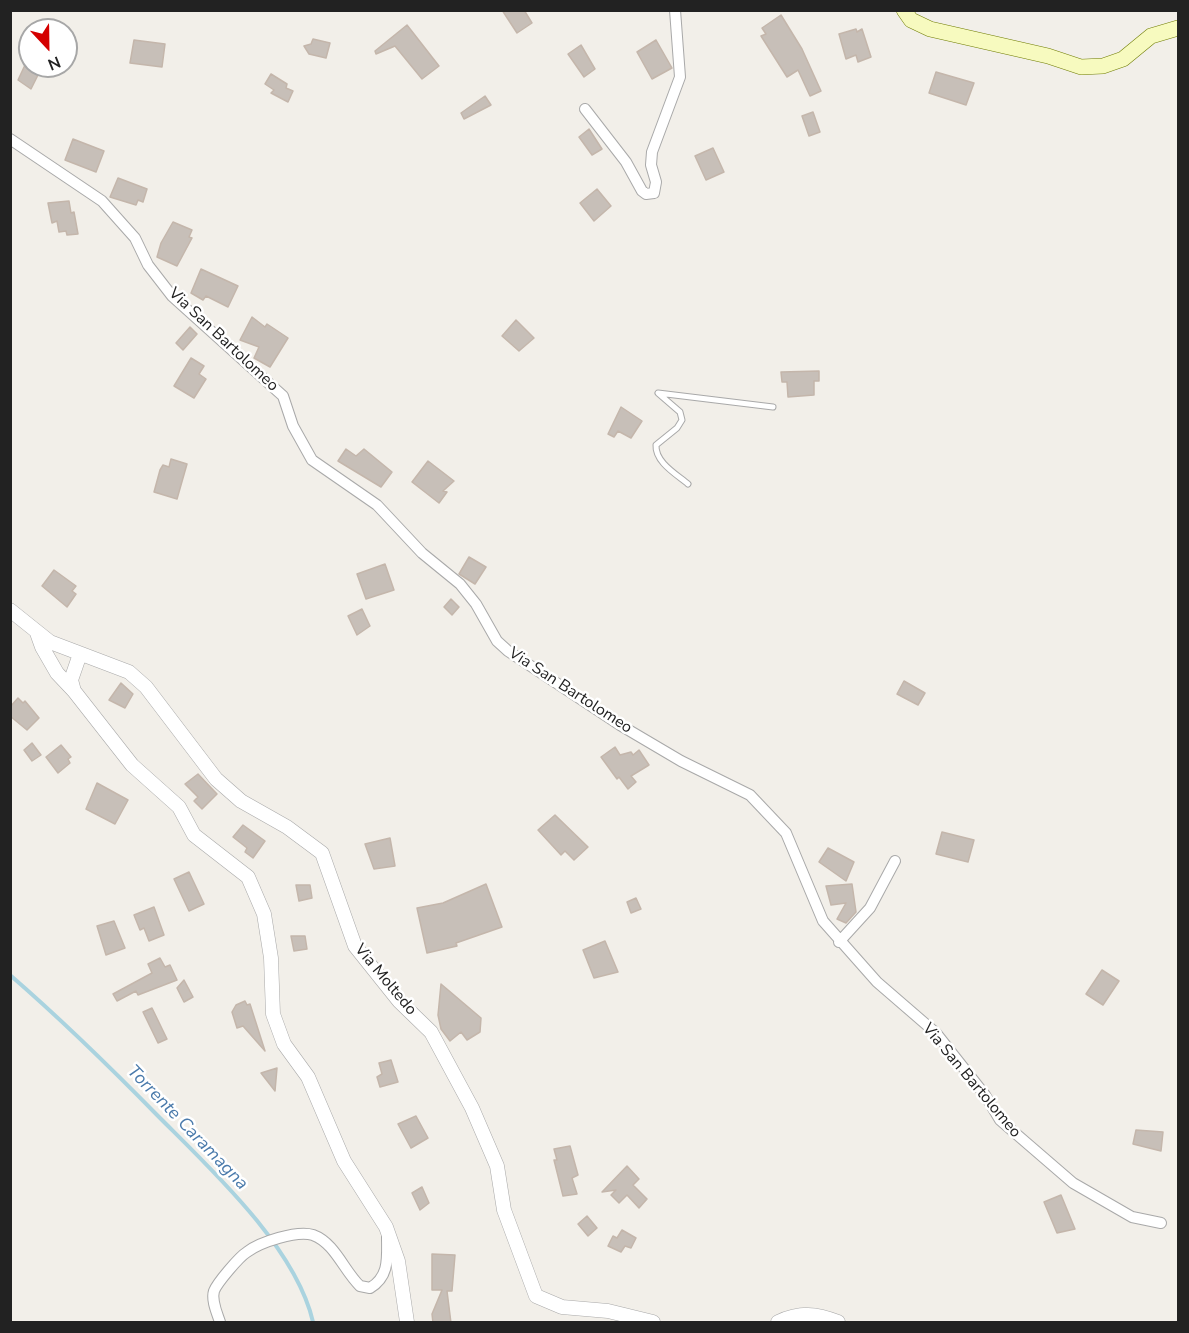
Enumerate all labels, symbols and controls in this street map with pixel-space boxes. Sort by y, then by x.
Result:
north arrow [18,18,78,78]
text: N [44,50,64,75]
street label: Via San Bartolomeo [164,284,282,396]
street label: Via San Bartolomeo [505,644,635,738]
street label: Via Moltedo [350,941,420,1019]
street label: Via San Bartolomeo [918,1020,1024,1142]
water label: Torrente Caramagna [122,1061,252,1195]

